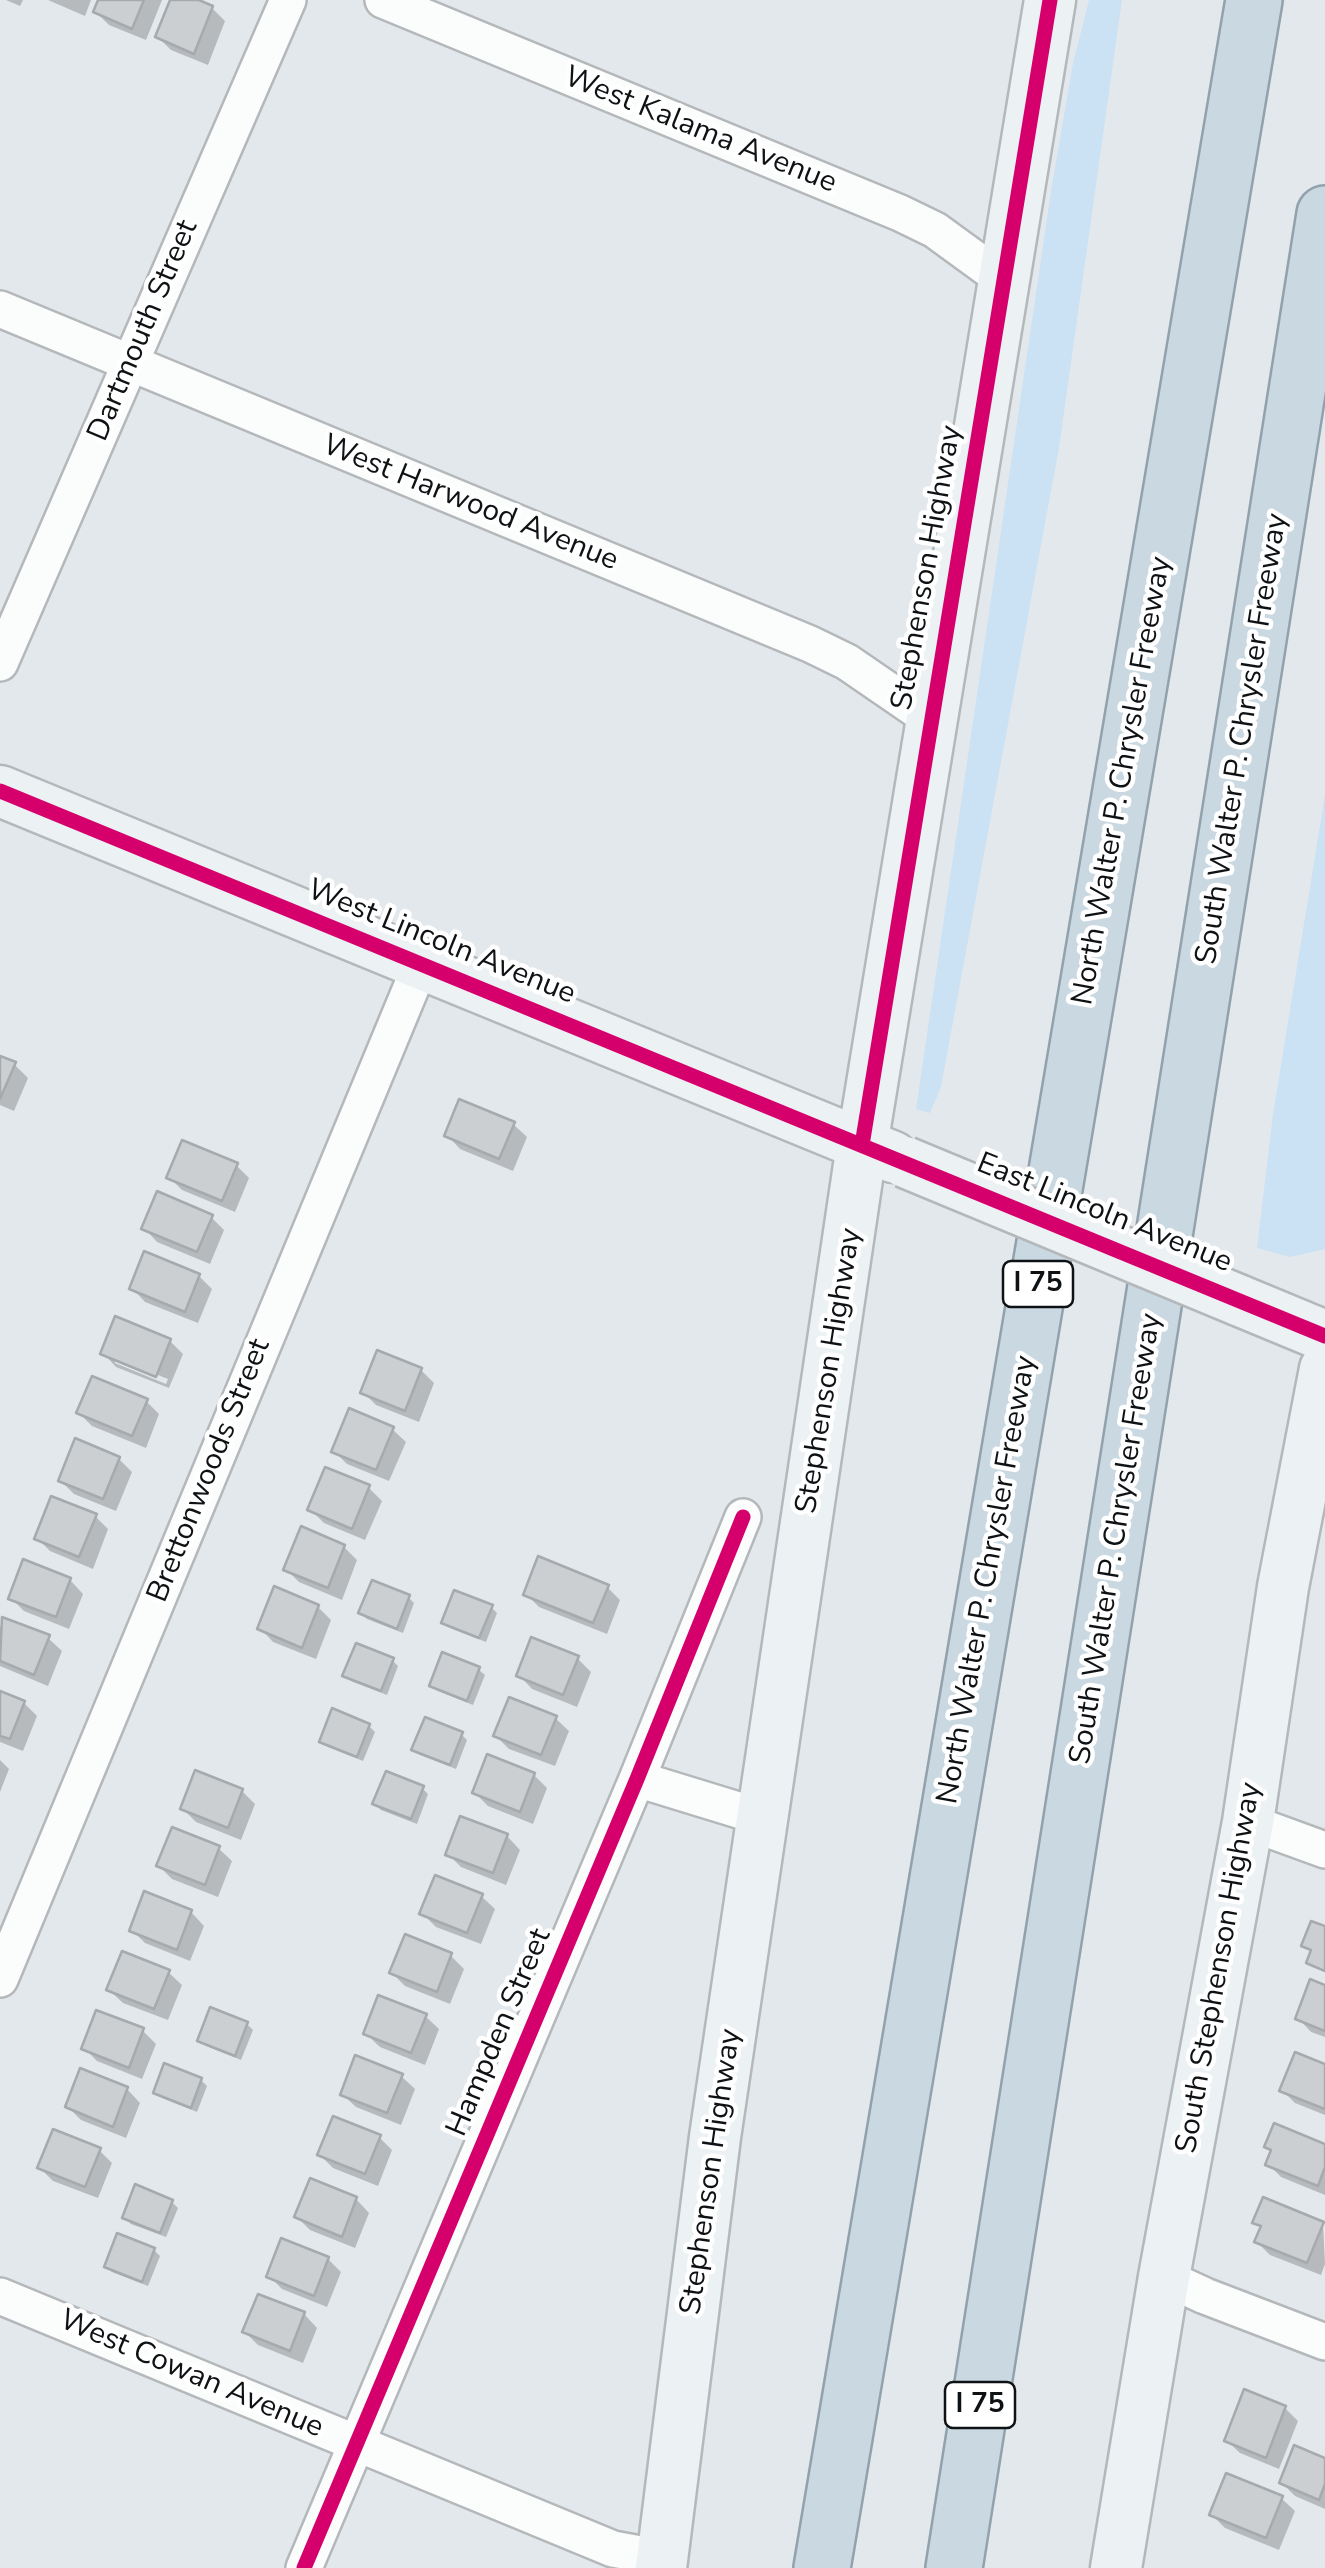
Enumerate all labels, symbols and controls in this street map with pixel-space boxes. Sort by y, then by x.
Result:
street label: West Kalama Avenue [559,60,841,202]
street label: Dartmouth Street [81,215,207,447]
street label: Stephenson Highway [885,423,971,713]
street label: West Harwood Avenue [317,428,623,580]
street label: South Walter P. Chrysler Freeway [1190,511,1296,967]
street label: North Walter P. Chrysler Freeway [1066,554,1180,1008]
street label: West Lincoln Avenue [302,873,580,1013]
street label: East Lincoln Avenue [971,1146,1237,1282]
street label: Stephenson Highway [790,1226,870,1516]
road number: I 75 [1003,1261,1073,1307]
street label: South Walter P. Chrysler Freeway [1064,1311,1170,1767]
street label: Brettonwoods Street [141,1334,279,1608]
street label: North Walter P. Chrysler Freeway [931,1353,1045,1807]
street label: South Stephenson Highway [1170,1780,1270,2156]
street label: Hampden Street [440,1924,560,2142]
street label: Stephenson Highway [674,2027,750,2317]
street label: West Cowan Avenue [54,2303,328,2447]
road number: I 75 [945,2382,1015,2428]

